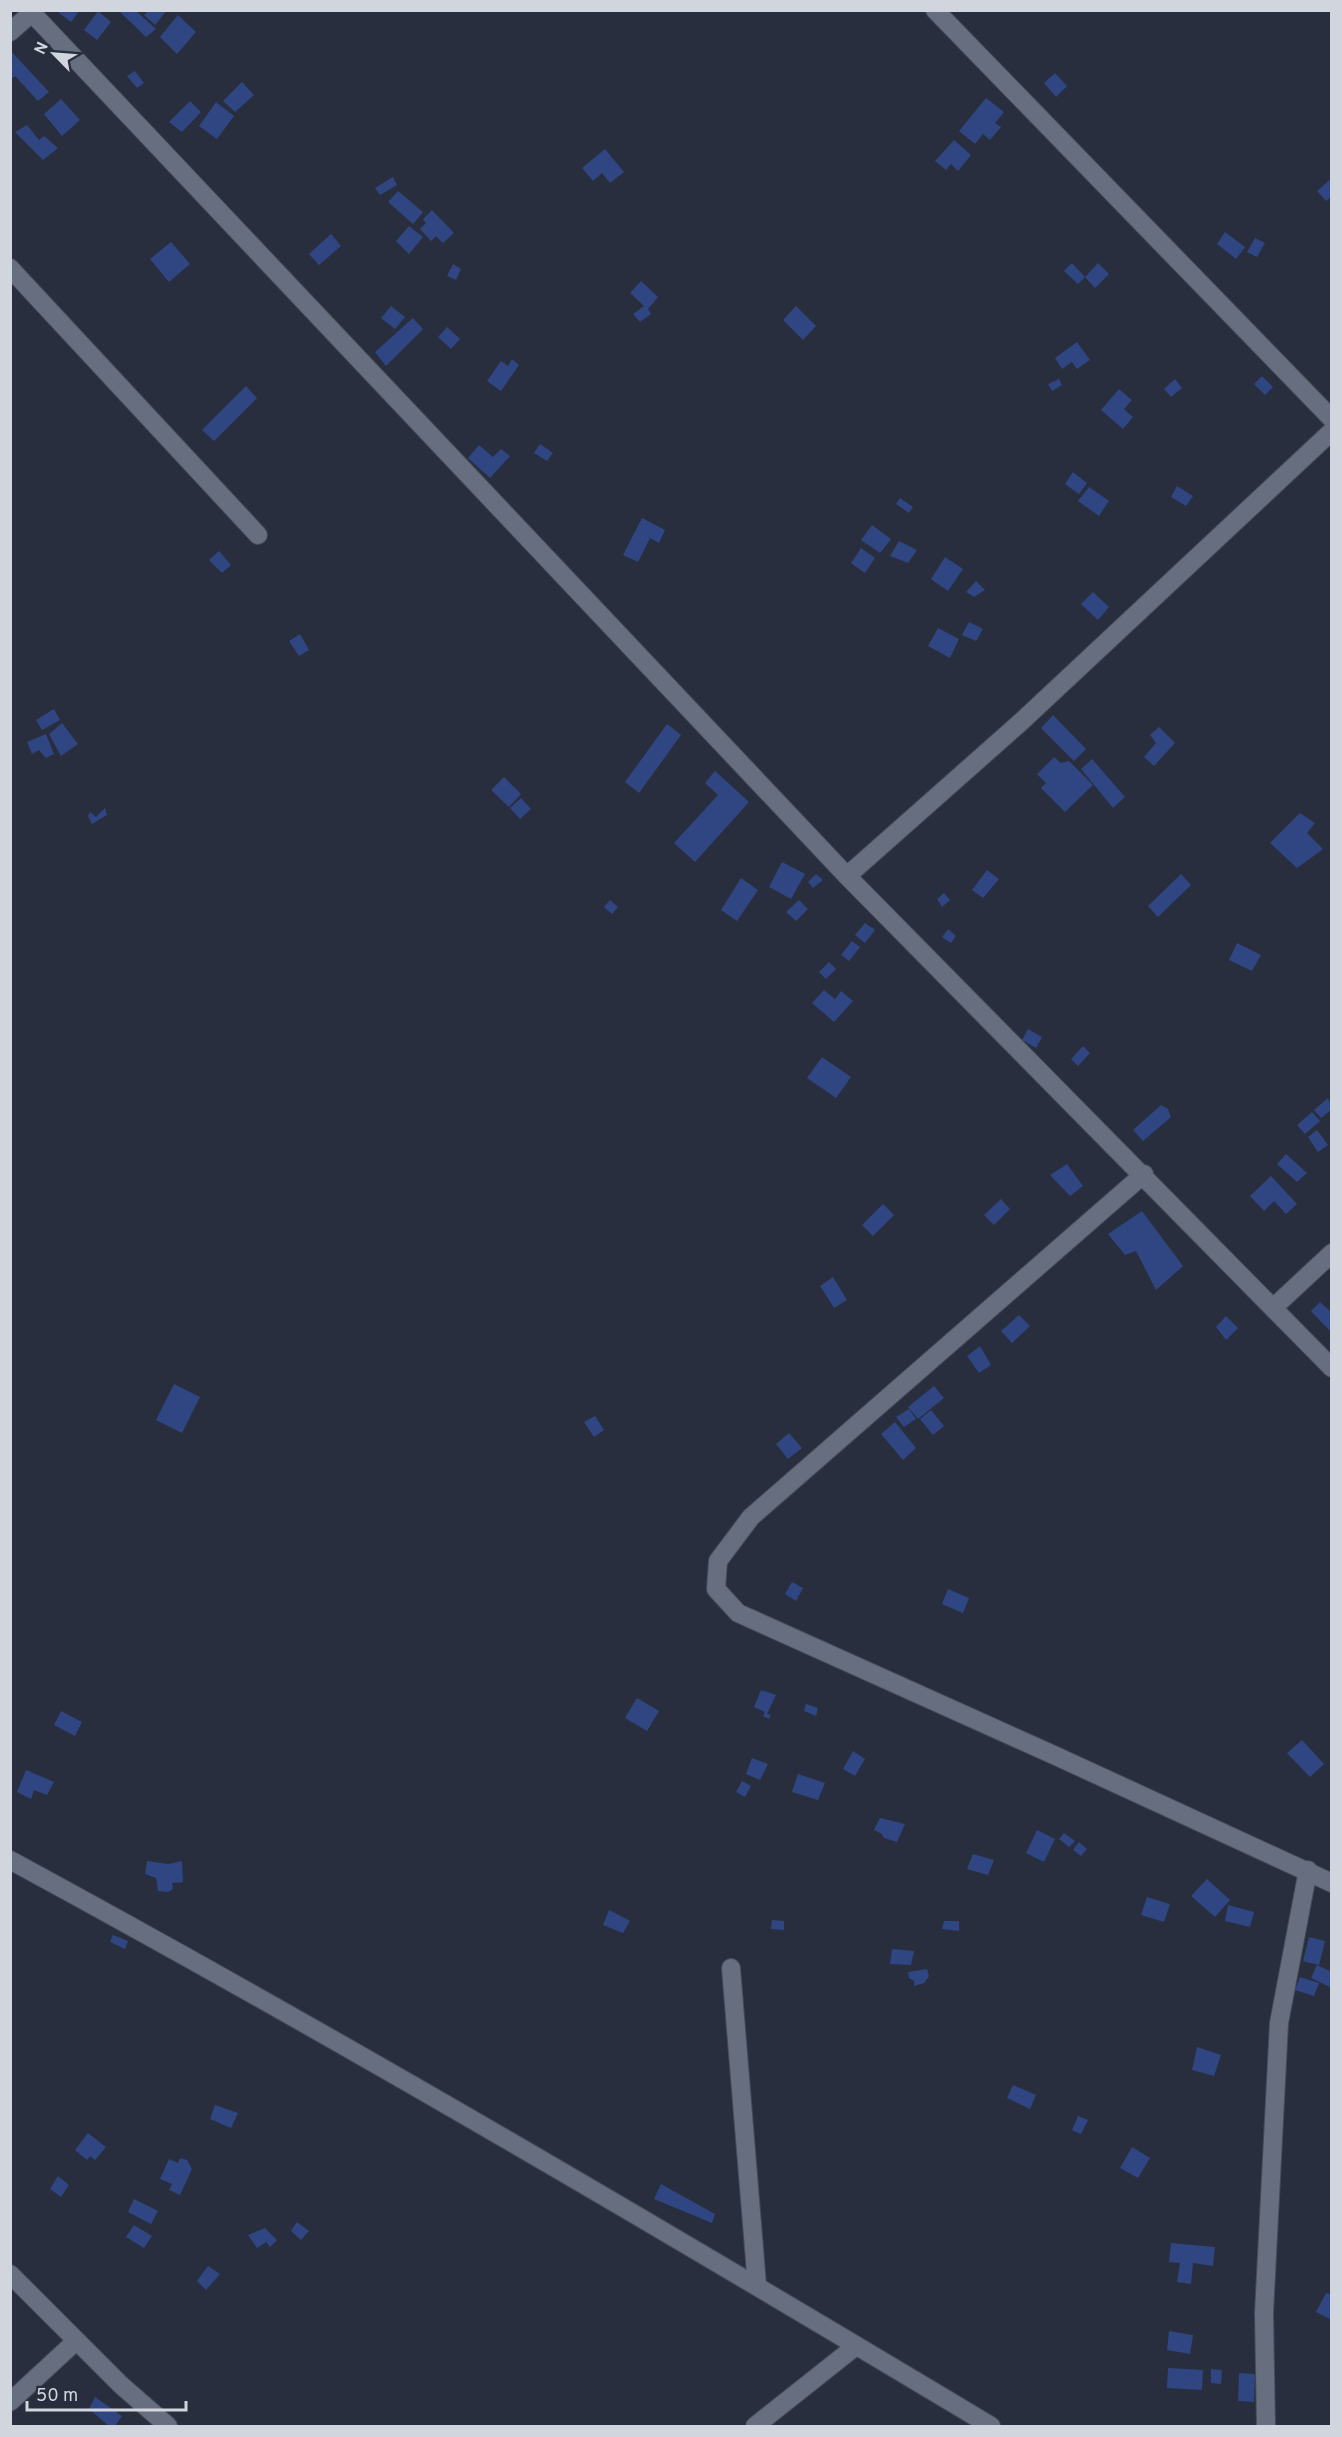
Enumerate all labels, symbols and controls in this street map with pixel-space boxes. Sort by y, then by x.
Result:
north arrow [24,24,84,84]
text: N [31,39,54,58]
scale bar [27,2374,186,2412]
text: 50 m [36,2385,78,2408]

